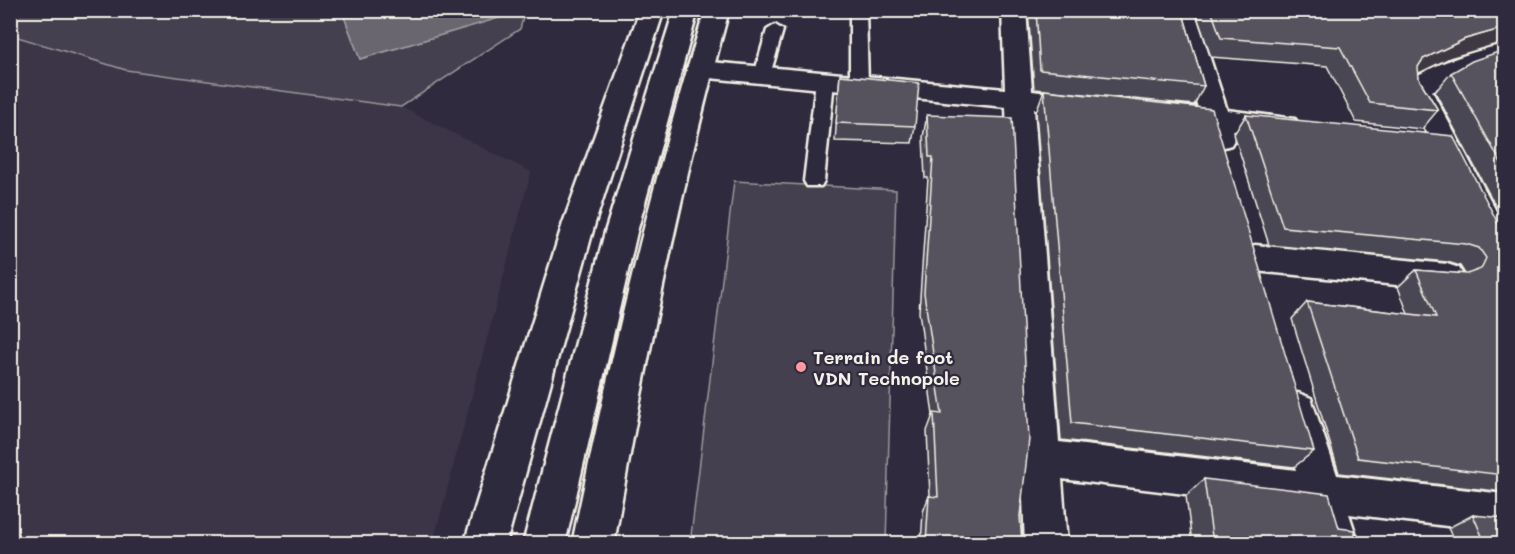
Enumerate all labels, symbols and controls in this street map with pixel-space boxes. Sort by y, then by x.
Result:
place label: Terrain de foot VDN Technopole [813,345,960,390]
marker: Terrain de foot VDN Technopole [794,360,808,374]

